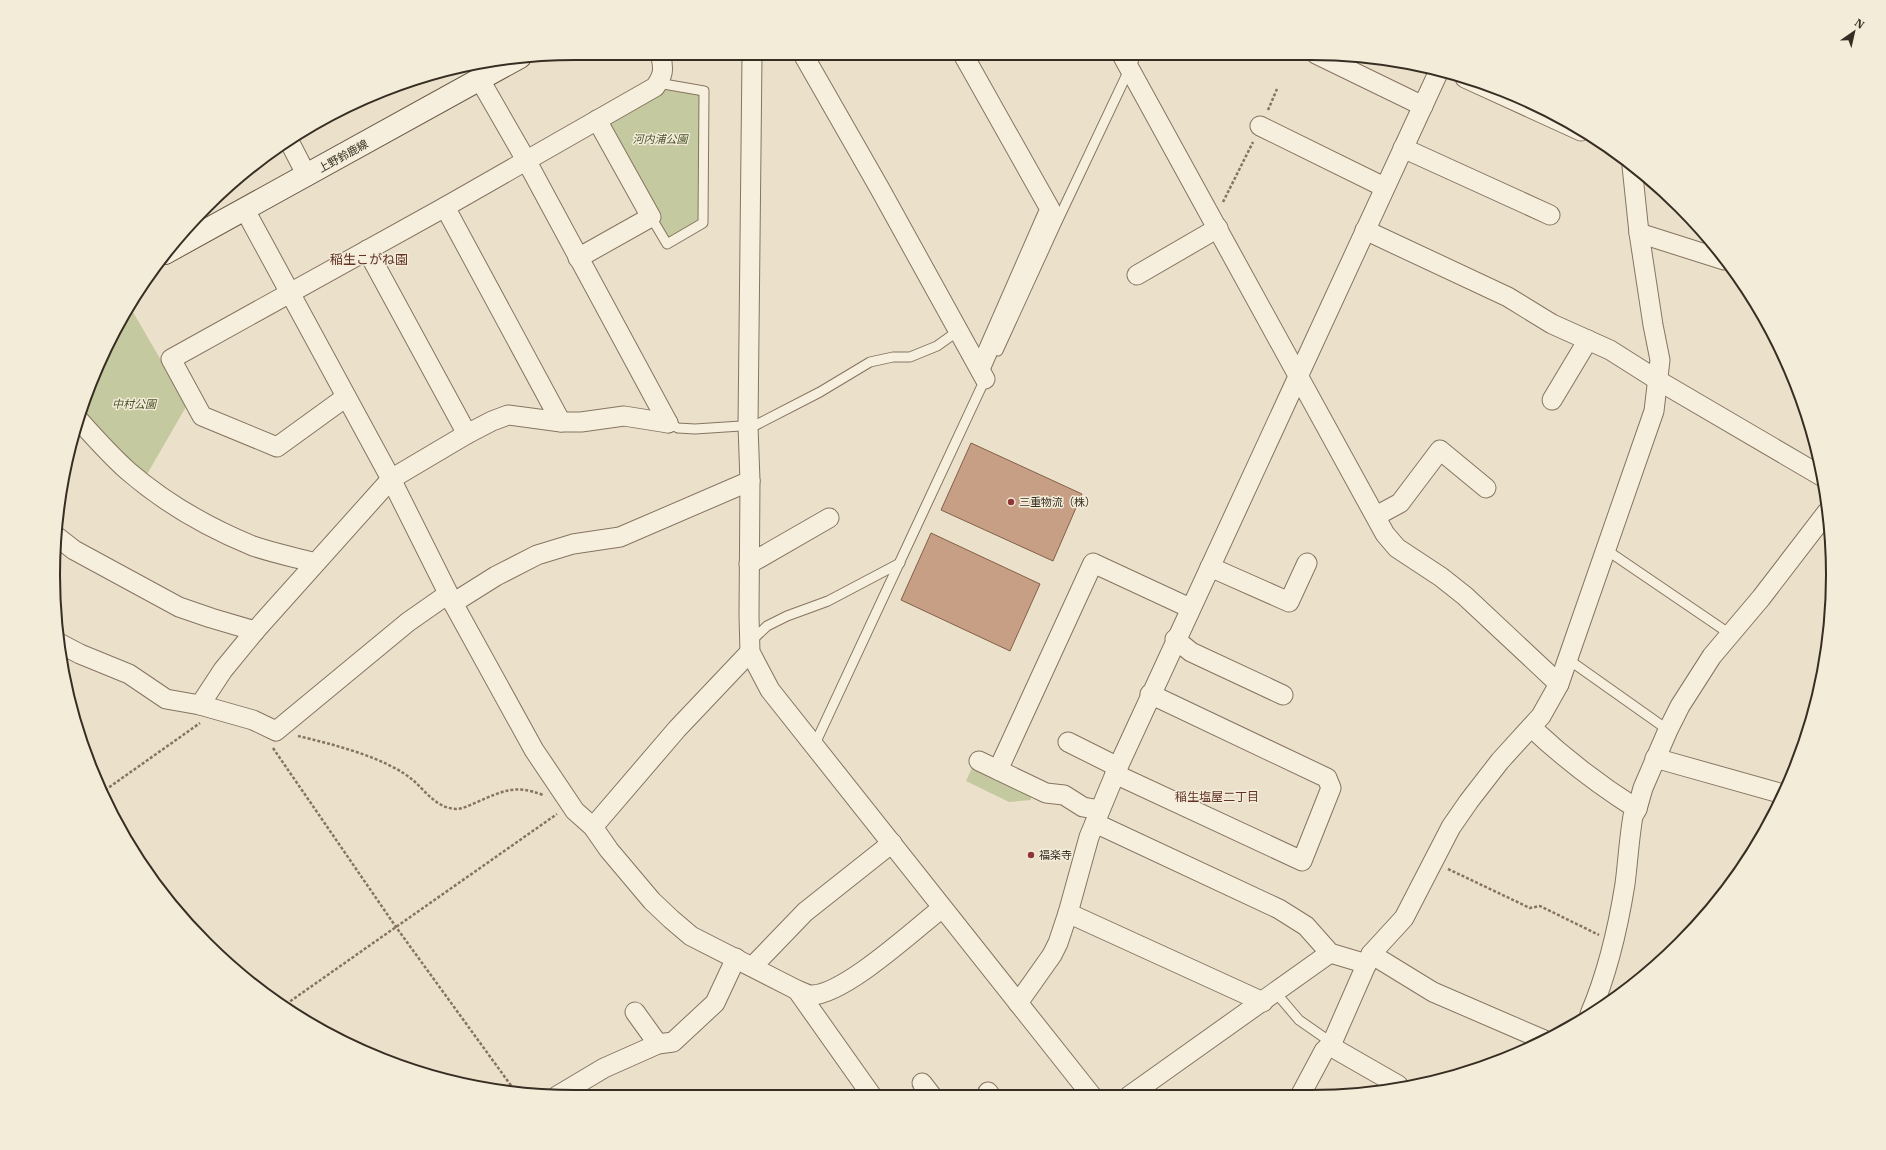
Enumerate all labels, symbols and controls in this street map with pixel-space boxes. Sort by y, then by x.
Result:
north arrow [1834,12,1874,52]
text: N [1852,15,1867,32]
park label: 河内浦公園 [633,132,689,146]
street label: 上野鈴鹿線 [316,137,370,175]
district label: 稲生こがね園 [330,251,408,268]
park label: 中村公園 [112,397,158,411]
place label: 三重物流（株） [1019,495,1096,509]
marker: 三重物流（株） [1006,497,1016,507]
district label: 稲生塩屋二丁目 [1175,789,1259,804]
place label: 福楽寺 [1039,848,1072,862]
marker: 福楽寺 [1026,850,1036,860]

